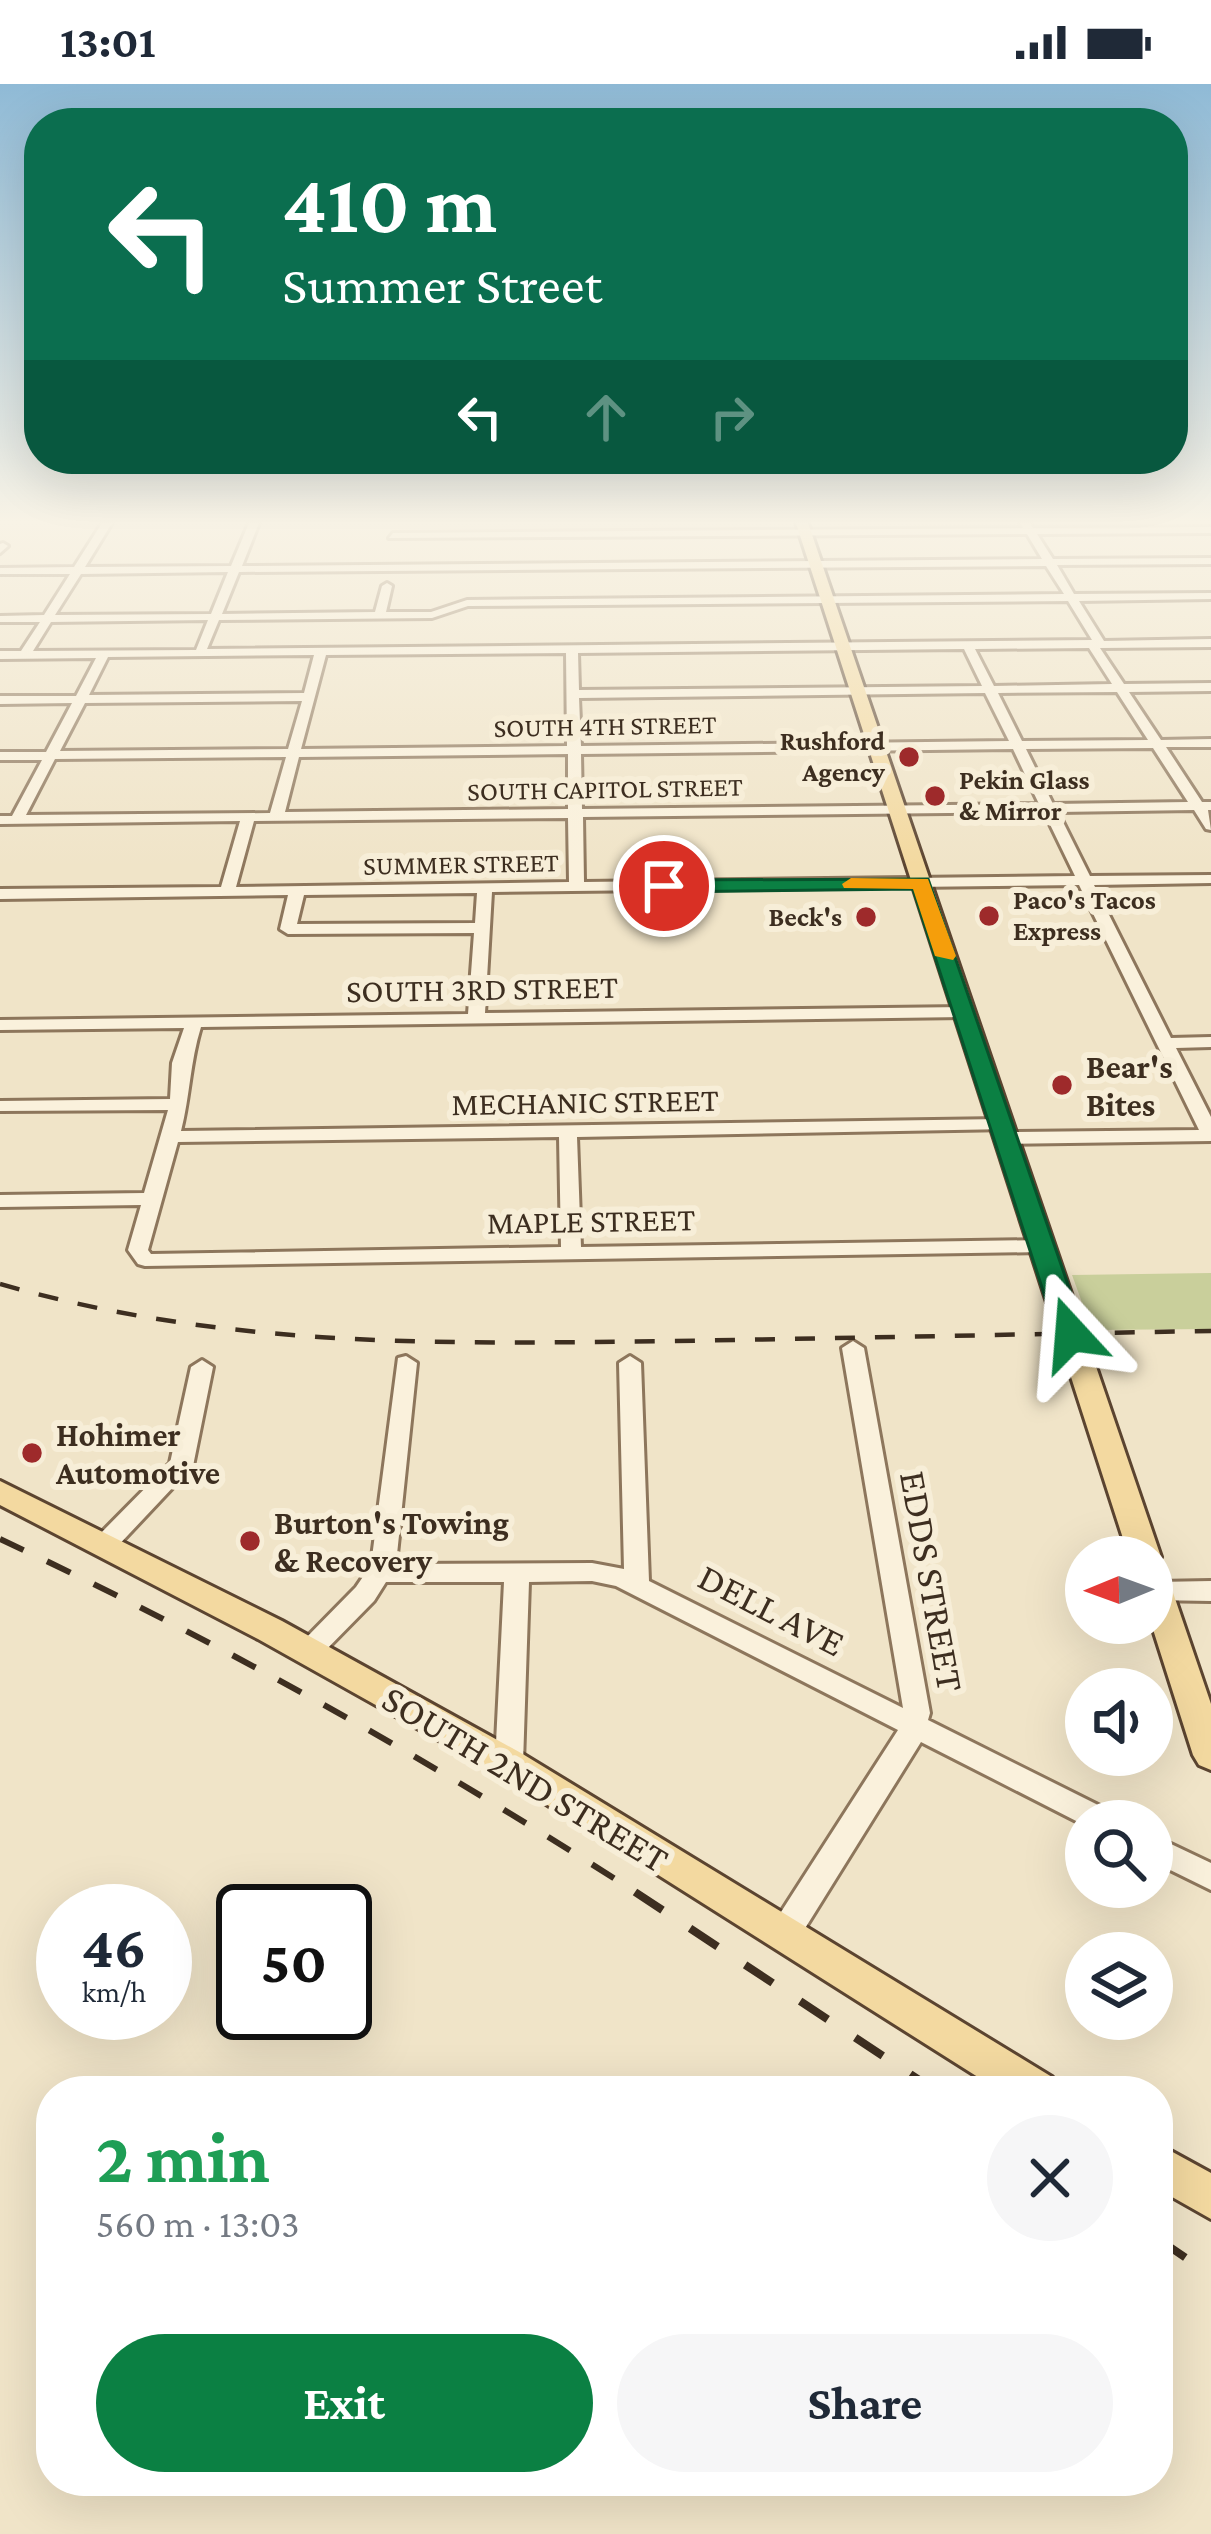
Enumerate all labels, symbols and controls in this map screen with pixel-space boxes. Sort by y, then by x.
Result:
text: 13:01 [60,17,156,67]
icon: left [84,156,240,312]
text: 410 m [282,157,497,250]
text: Summer Street [282,255,602,315]
icon: left [447,384,513,450]
icon: ahead [573,384,639,450]
icon: right [699,384,765,450]
street label: SOUTH 4TH STREET [493,709,717,743]
place label: Rushford Agency [780,726,886,787]
marker: Rushford Agency [896,744,922,770]
place label: Pekin Glass & Mirror [959,765,1090,826]
street label: SOUTH CAPITOL STREET [467,772,743,806]
marker: Pekin Glass & Mirror [922,783,948,809]
pin [613,835,715,937]
street label: SUMMER STREET [363,847,559,881]
icon: arrive [631,853,697,919]
place label: Paco's Tacos Express [1013,885,1156,946]
place label: Beck's [768,902,842,932]
marker: Paco's Tacos Express [976,903,1002,929]
marker: Beck's [853,904,879,930]
street label: SOUTH 3RD STREET [346,968,618,1009]
place label: Bear's Bites [1086,1048,1173,1123]
marker: Bear's Bites [1049,1072,1075,1098]
street label: MECHANIC STREET [451,1081,719,1122]
street label: MAPLE STREET [486,1200,696,1241]
position arrow [1008,1271,1134,1397]
place label: Hohimer Automotive [55,1416,220,1491]
marker: Hohimer Automotive [19,1440,45,1466]
street label: EDDS STREET [892,1467,973,1695]
place label: Burton's Towing & Recovery [274,1504,509,1579]
marker: Burton's Towing & Recovery [237,1528,263,1554]
north arrow [1065,1536,1173,1644]
map controls [1065,1536,1173,2040]
street label: DELL AVE [691,1554,852,1665]
button: sound [1065,1668,1173,1776]
street label: SOUTH 2ND STREET [375,1676,676,1881]
button: search [1065,1800,1173,1908]
speed limit sign: 50 [216,1884,372,2040]
text: 46 [81,1913,147,1980]
button: layers [1065,1932,1173,2040]
text: km/h [82,1975,146,2008]
button: close [987,2115,1113,2241]
text: 2 min [96,2117,270,2197]
text: 560 m · 13:03 [96,2202,299,2245]
button: Exit [96,2334,593,2472]
button: Share [617,2334,1113,2472]

